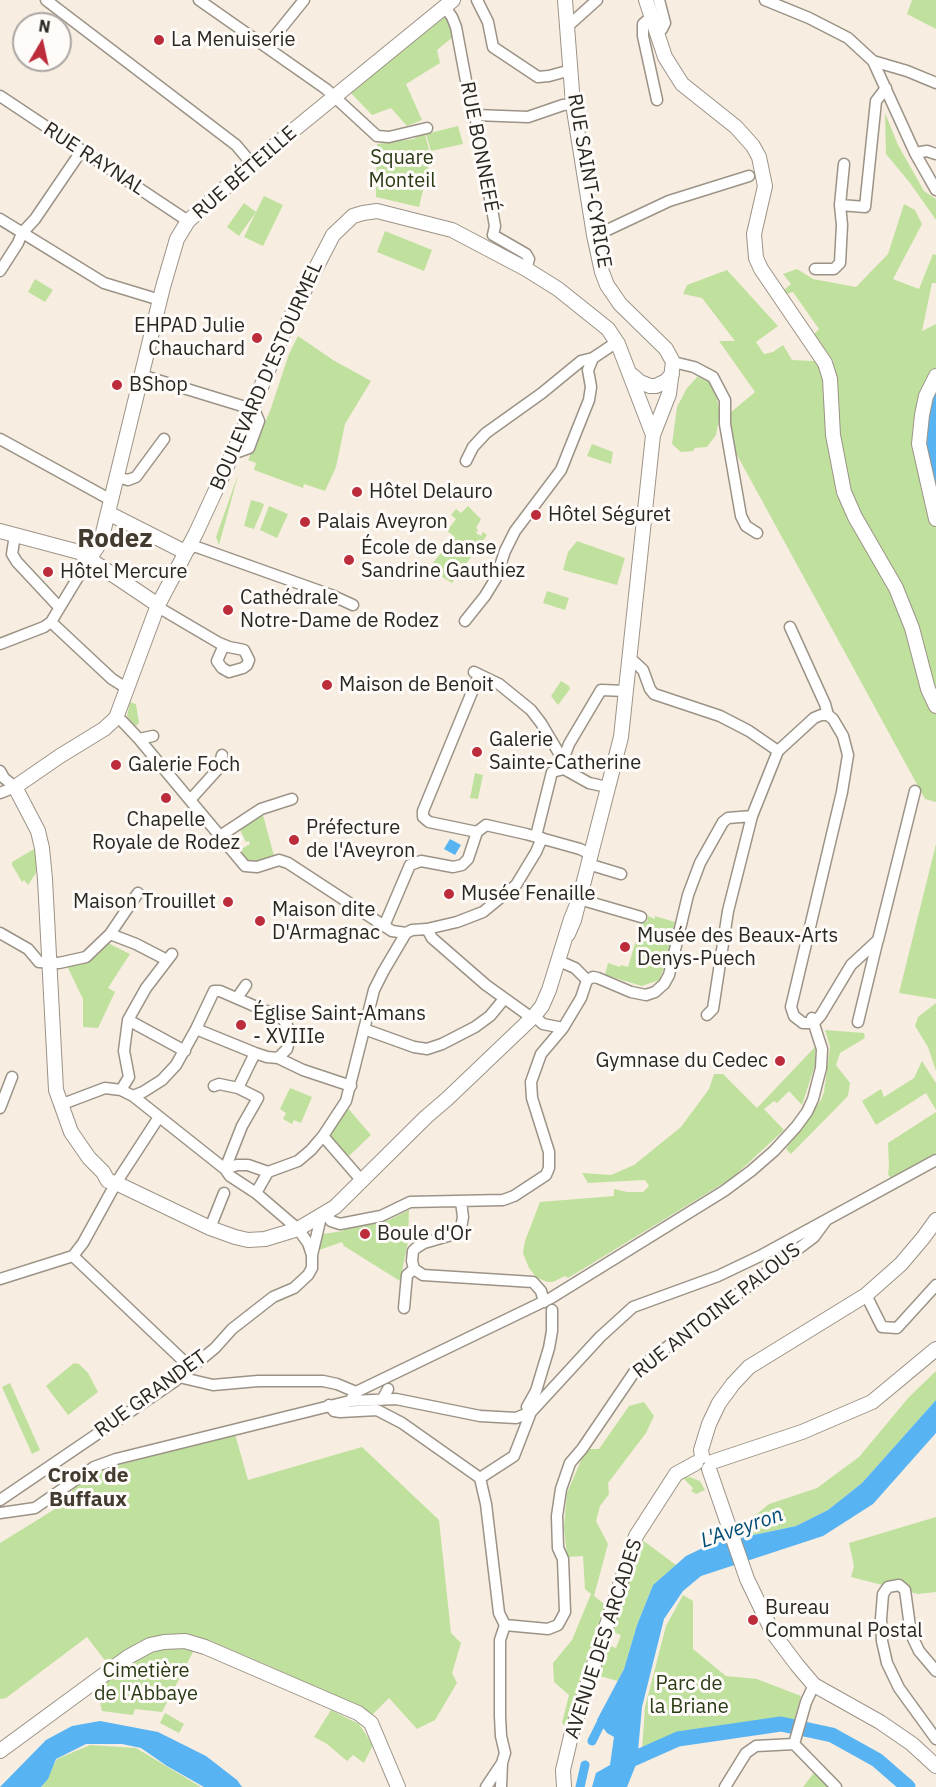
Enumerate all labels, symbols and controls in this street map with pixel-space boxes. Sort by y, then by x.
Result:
north arrow [12,12,72,72]
text: N [37,15,52,37]
place label: La Menuiserie [171,28,295,52]
marker: La Menuiserie [152,33,166,47]
street label: RUE BONNEFÉ [455,80,503,214]
street label: RUE SAINT-CYRICE [562,92,616,270]
street label: RUE RAYNAL [39,117,149,201]
street label: RUE BÉTEILLE [188,121,302,225]
park label: Square Monteil [368,146,436,193]
street label: BOULEVARD D'ESTOURMEL [206,258,328,494]
place label: EHPAD Julie Chauchard [134,314,245,361]
marker: EHPAD Julie Chauchard [250,331,264,345]
place label: BShop [129,373,188,397]
marker: BShop [110,378,124,392]
place label: Hôtel Delauro [369,480,493,504]
marker: Hôtel Delauro [350,485,364,499]
place label: Hôtel Séguret [548,503,671,527]
marker: Hôtel Séguret [529,508,543,522]
place label: Palais Aveyron [317,510,448,534]
marker: Palais Aveyron [298,515,312,529]
district label: Rodez [77,523,153,555]
place label: École de danse Sandrine Gauthiez [361,536,525,583]
marker: École de danse Sandrine Gauthiez [342,553,356,567]
place label: Hôtel Mercure [60,560,188,584]
marker: Hôtel Mercure [41,565,55,579]
place label: Cathédrale Notre-Dame de Rodez [240,586,439,633]
marker: Cathédrale Notre-Dame de Rodez [221,603,235,617]
place label: Maison de Benoit [339,673,494,697]
marker: Maison de Benoit [320,678,334,692]
place label: Galerie Sainte-Catherine [489,728,641,775]
marker: Galerie Sainte-Catherine [470,745,484,759]
place label: Galerie Foch [128,753,240,777]
marker: Galerie Foch [109,758,123,772]
marker: Chapelle Royale de Rodez [159,791,173,805]
place label: Chapelle Royale de Rodez [92,808,240,855]
place label: Préfecture de l'Aveyron [306,816,415,863]
marker: Préfecture de l'Aveyron [287,833,301,847]
place label: Musée Fenaille [461,882,595,906]
marker: Musée Fenaille [442,887,456,901]
place label: Maison Trouillet [73,890,216,914]
marker: Maison Trouillet [221,895,235,909]
place label: Maison dite D'Armagnac [272,898,380,945]
marker: Maison dite D'Armagnac [253,914,267,928]
place label: Musée des Beaux-Arts Denys-Puech [637,924,838,971]
marker: Musée des Beaux-Arts Denys-Puech [618,940,632,954]
place label: Église Saint-Amans - XVIIIe [253,1002,426,1049]
marker: Église Saint-Amans - XVIIIe [234,1018,248,1032]
place label: Gymnase du Cedec [595,1049,768,1073]
marker: Gymnase du Cedec [773,1054,787,1068]
place label: Boule d'Or [377,1222,471,1246]
marker: Boule d'Or [358,1227,372,1241]
street label: RUE ANTOINE PALOUS [628,1238,806,1384]
street label: RUE GRANDET [90,1345,212,1443]
district label: Croix de Buffaux [47,1463,129,1513]
water label: L'Aveyron [697,1502,787,1554]
street label: AVENUE DES ARCADES [560,1536,648,1742]
place label: Bureau Communal Postal [765,1596,923,1643]
marker: Bureau Communal Postal [746,1613,760,1627]
park label: Cimetière de l'Abbaye [94,1659,198,1706]
park label: Parc de la Briane [649,1672,729,1719]

